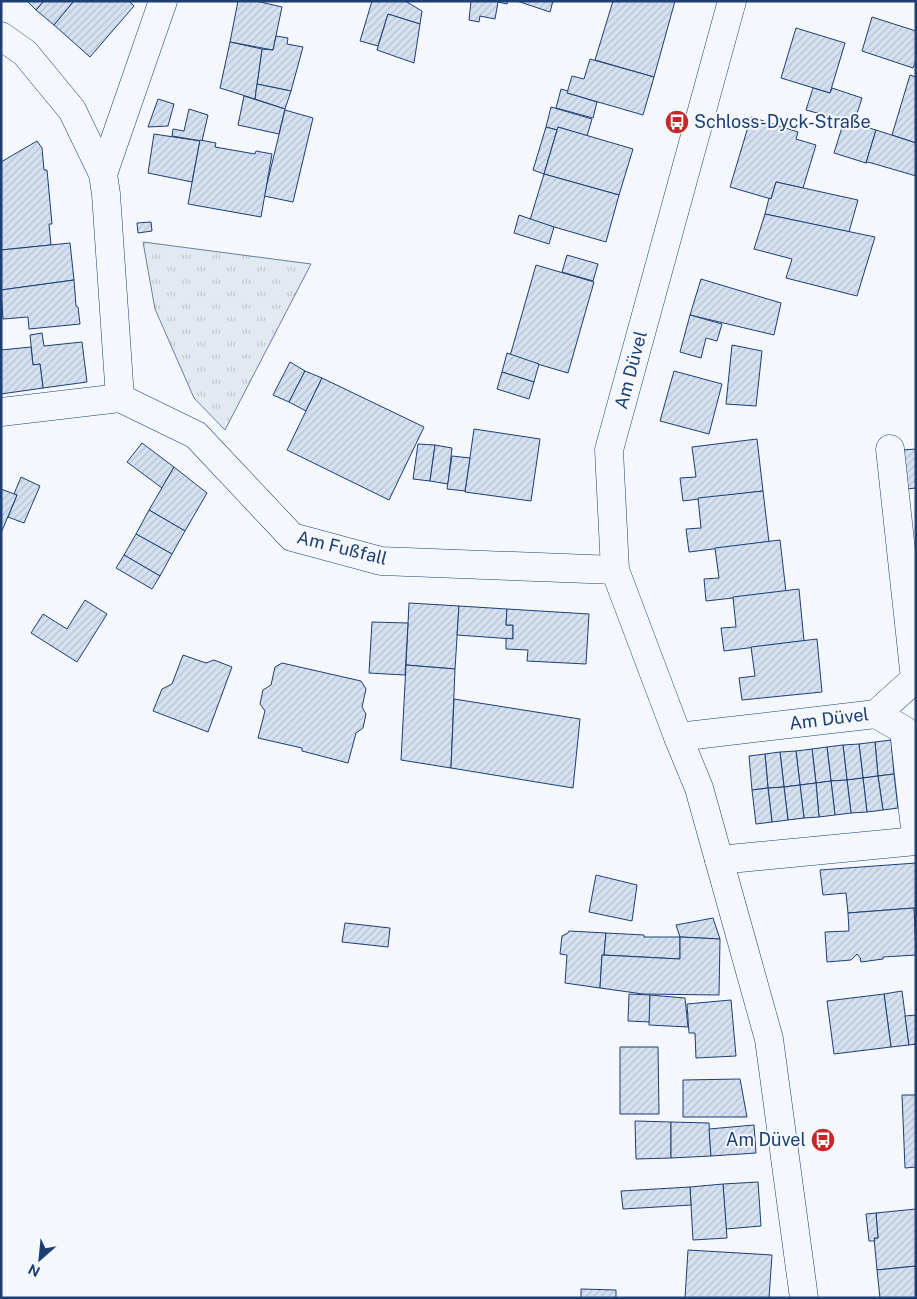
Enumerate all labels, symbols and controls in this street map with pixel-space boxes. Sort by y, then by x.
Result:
bus stop icon: Schloss-Dyck-Straße [664,109,690,135]
place label: Schloss-Dyck-Straße [694,111,871,132]
street label: Am Düvel [610,328,651,411]
street label: Am Fußfall [295,526,389,569]
street label: Am Düvel [788,703,870,734]
bus stop icon: Am Düvel [810,1127,836,1153]
place label: Am Düvel [726,1129,806,1150]
north arrow [15,1234,65,1284]
text: N [26,1261,43,1280]

